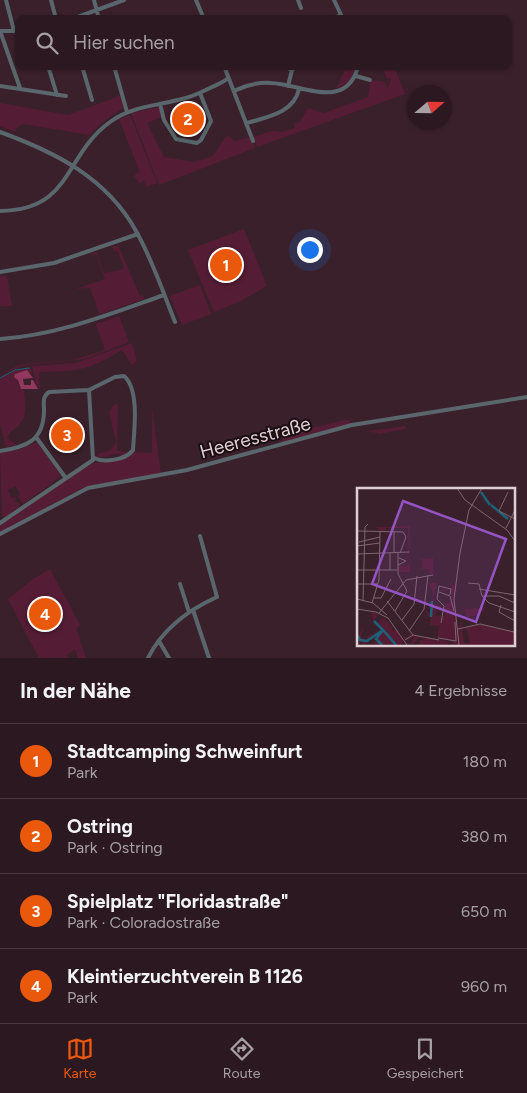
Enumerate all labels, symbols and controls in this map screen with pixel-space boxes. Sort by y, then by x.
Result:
search box [15,15,512,70]
icon: search [33,29,61,57]
text: Hier suchen [73,31,174,54]
north arrow [407,85,452,130]
pin: 2 [172,100,204,138]
your location [297,237,323,263]
pin: 1 [210,246,242,284]
street label: Heeresstraße [197,412,313,463]
pin: 3 [51,416,83,454]
inset map [357,488,514,646]
pin: 4 [29,595,61,633]
text: In der Nähe [20,678,131,703]
text: 4 Ergebnisse [414,681,507,700]
text: Stadtcamping Schweinfurt [67,740,303,763]
text: 1 [33,752,39,771]
text: 180 m [463,752,507,771]
text: Park [67,763,97,782]
text: Ostring [67,815,133,838]
text: 2 [31,827,41,846]
text: 380 m [461,827,507,846]
text: Park · Ostring [67,838,163,857]
text: Spielplatz "Floridastraße" [67,890,289,913]
text: 3 [32,902,40,921]
text: 650 m [461,902,507,921]
text: Park · Coloradostraße [67,913,220,932]
text: Kleintierzuchtverein B 1126 [67,965,303,988]
text: 4 [31,977,41,996]
text: 960 m [461,977,507,996]
text: Park [67,988,97,1007]
tab: Karte [63,1035,96,1082]
tab: Route [223,1035,260,1082]
tab: Gespeichert [387,1035,464,1082]

